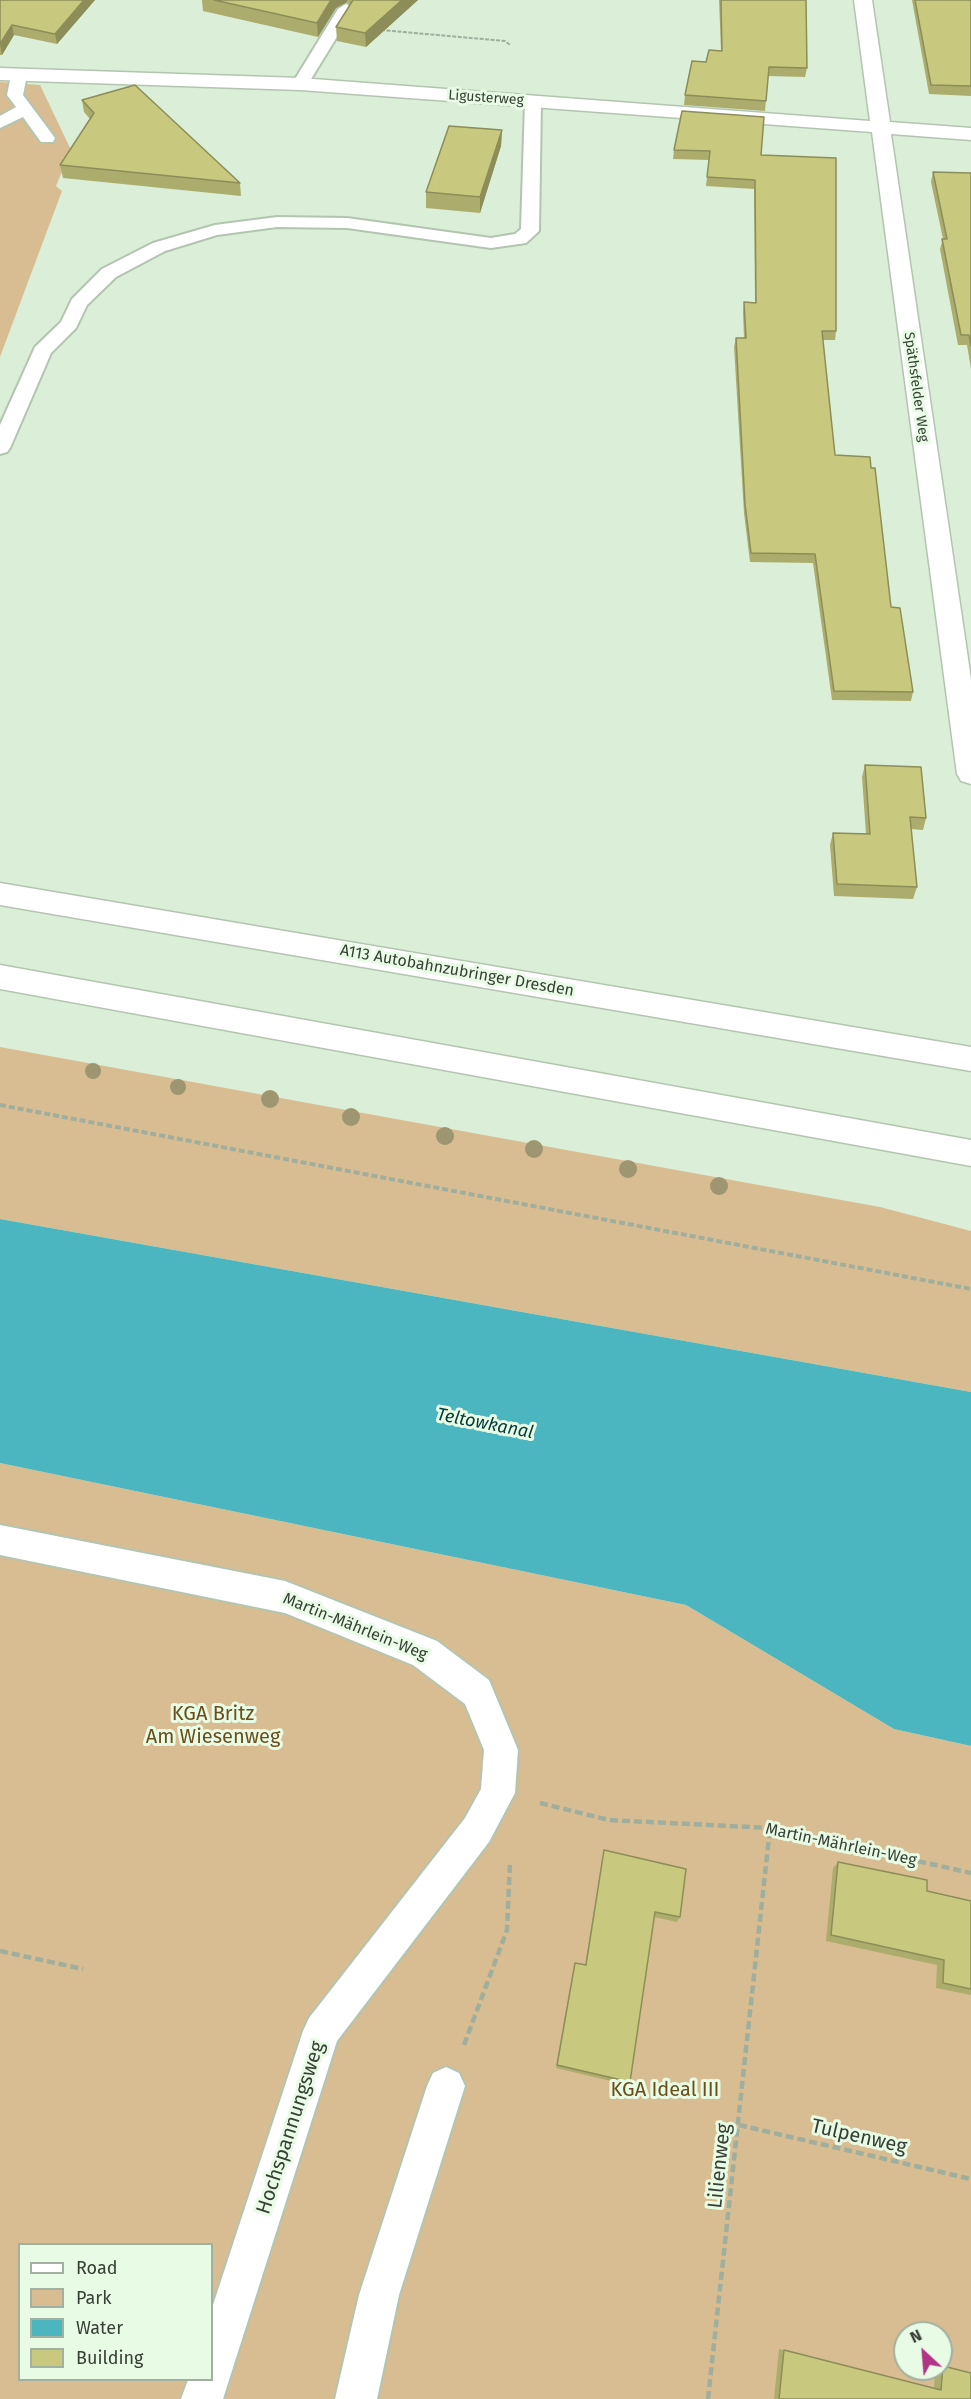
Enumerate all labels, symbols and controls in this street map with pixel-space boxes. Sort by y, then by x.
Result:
street label: Ligusterweg [448,87,524,109]
street label: Späthsfelder Weg [900,331,932,443]
street label: A113 Autobahnzubringer Dresden [339,941,575,1001]
water label: Teltowkanal [435,1404,535,1444]
street label: Martin-Mährlein-Weg [280,1589,430,1665]
park label: KGA Britz Am Wiesenweg [146,1702,280,1749]
street label: Martin-Mährlein-Weg [764,1820,918,1870]
street label: Hochspannungsweg [252,2039,330,2217]
park label: KGA Ideal III [611,2078,719,2102]
street label: Tulpenweg [809,2114,909,2160]
street label: Lilienweg [704,2122,736,2210]
legend [18,2243,213,2381]
text: Road [76,2257,118,2279]
text: Park [76,2287,111,2309]
text: Water [76,2317,123,2339]
north arrow [893,2321,953,2381]
text: N [907,2325,925,2347]
text: Building [76,2347,143,2369]

